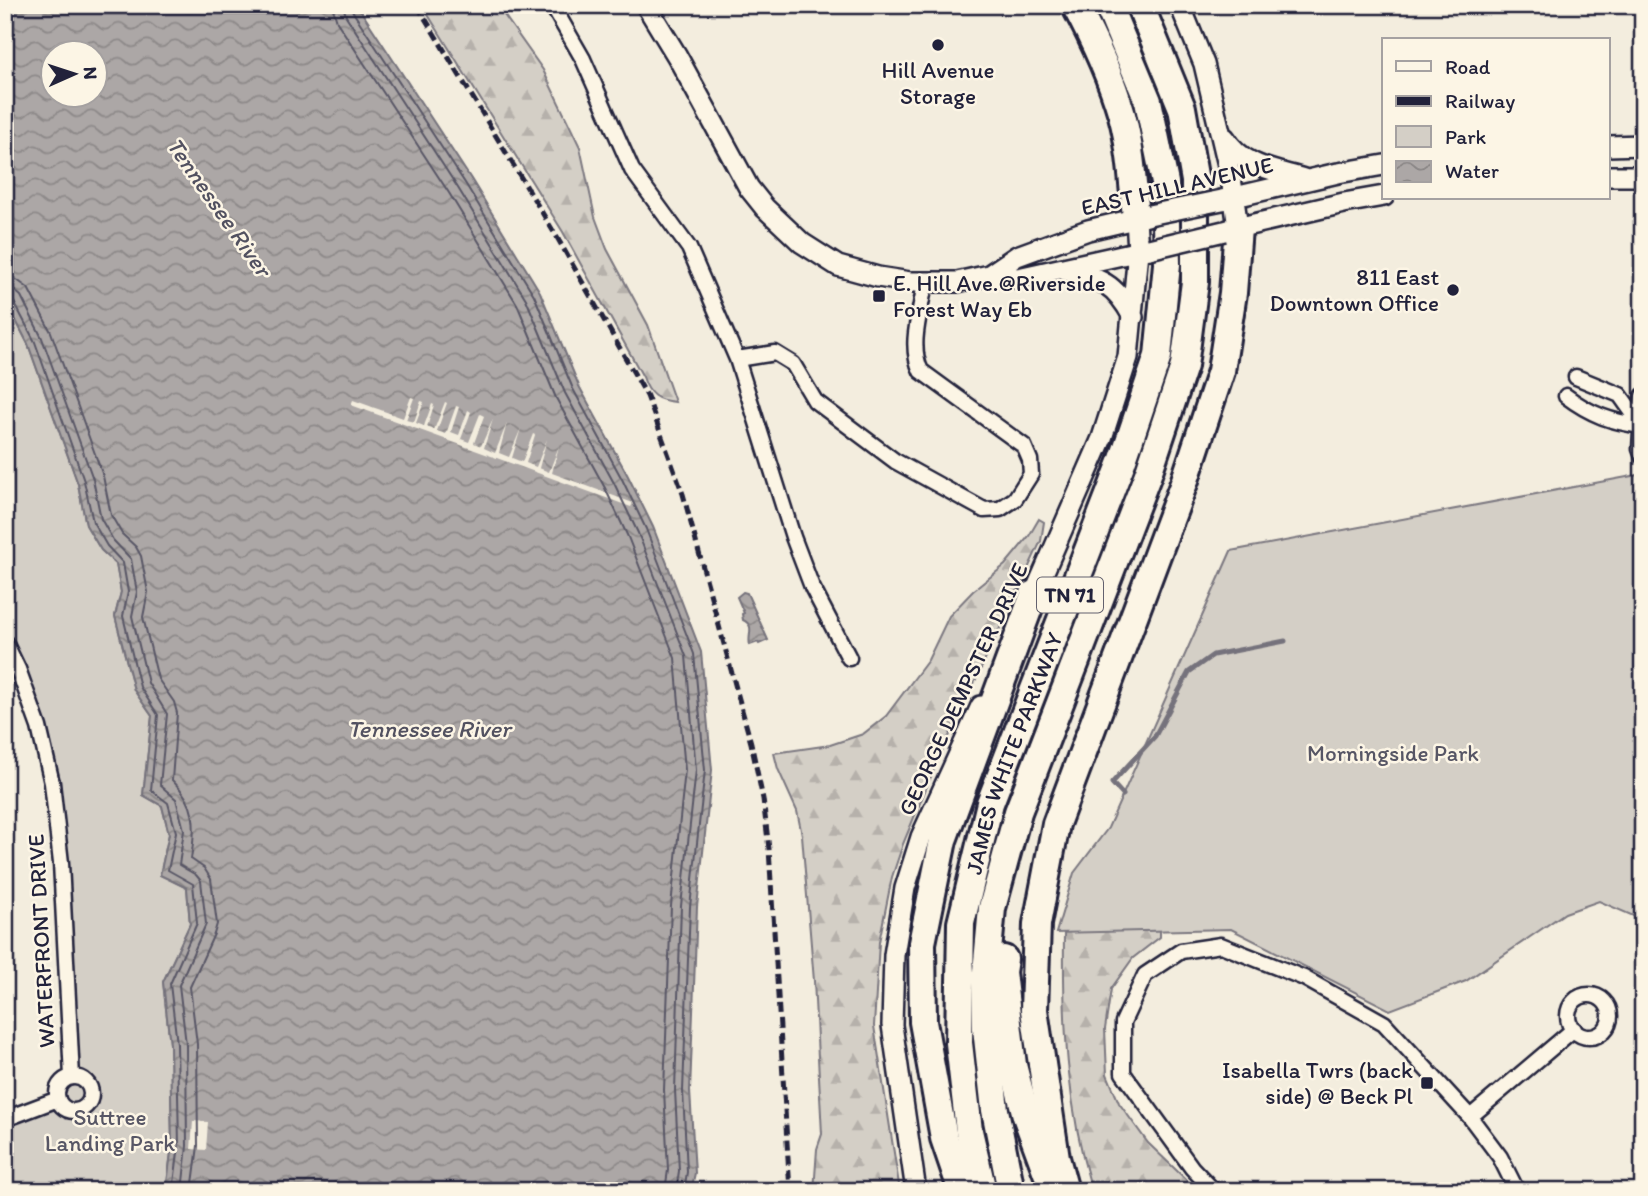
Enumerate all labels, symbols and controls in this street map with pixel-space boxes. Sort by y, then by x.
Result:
marker: Hill Avenue Storage [930,37,946,53]
north arrow [38,38,108,108]
legend [1382,38,1610,200]
text: Road [1445,54,1491,79]
place label: Hill Avenue Storage [881,56,995,110]
text: N [79,66,102,80]
text: Railway [1445,88,1515,113]
text: Park [1445,124,1487,149]
water label: Tennessee River [161,132,279,284]
street label: EAST HILL AVENUE [1078,150,1276,222]
text: Water [1445,158,1499,183]
place label: 811 East Downtown Office [1270,263,1439,317]
place label: E. Hill Ave.@Riverside Forest Way Eb [893,269,1106,323]
marker: 811 East Downtown Office [1445,282,1461,298]
marker: E. Hill Ave.@Riverside Forest Way Eb [871,288,887,304]
street label: GEORGE DEMPSTER DRIVE [892,558,1034,820]
road number: TN 71 [1037,578,1103,612]
street label: JAMES WHITE PARKWAY [959,629,1069,877]
water label: Tennessee River [347,714,513,743]
park label: Morningside Park [1307,739,1479,767]
street label: WATERFRONT DRIVE [21,833,61,1049]
place label: Isabella Twrs (back side) @ Beck Pl [1222,1056,1413,1110]
marker: Isabella Twrs (back side) @ Beck Pl [1419,1075,1435,1091]
park label: Suttree Landing Park [45,1103,175,1157]

